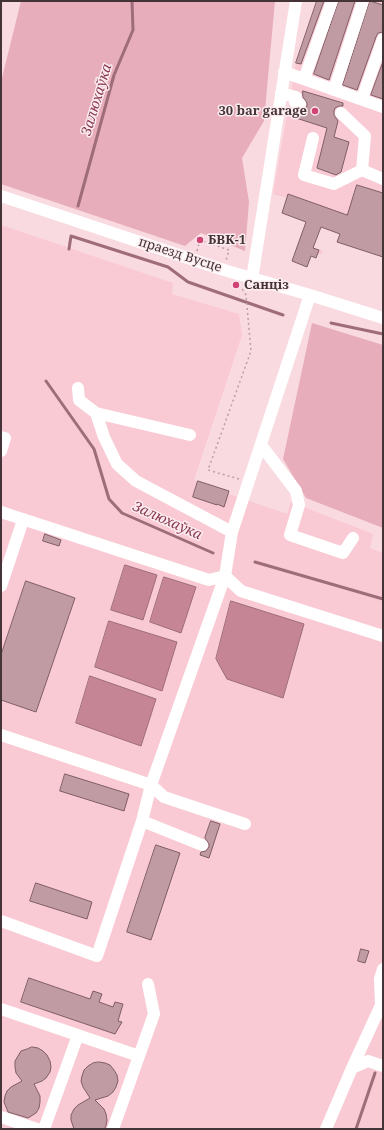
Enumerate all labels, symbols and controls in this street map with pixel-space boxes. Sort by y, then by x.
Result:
water label: Залюхаўка [78,62,116,138]
place label: 30 bar garage [218,103,307,119]
marker: 30 bar garage [310,106,320,116]
place label: БВК-1 [208,232,246,248]
street label: праезд Вусце [136,234,224,276]
marker: БВК-1 [195,235,205,245]
place label: Санціз [244,277,289,293]
marker: Санціз [231,280,241,290]
water label: Залюхаўка [130,498,204,544]

